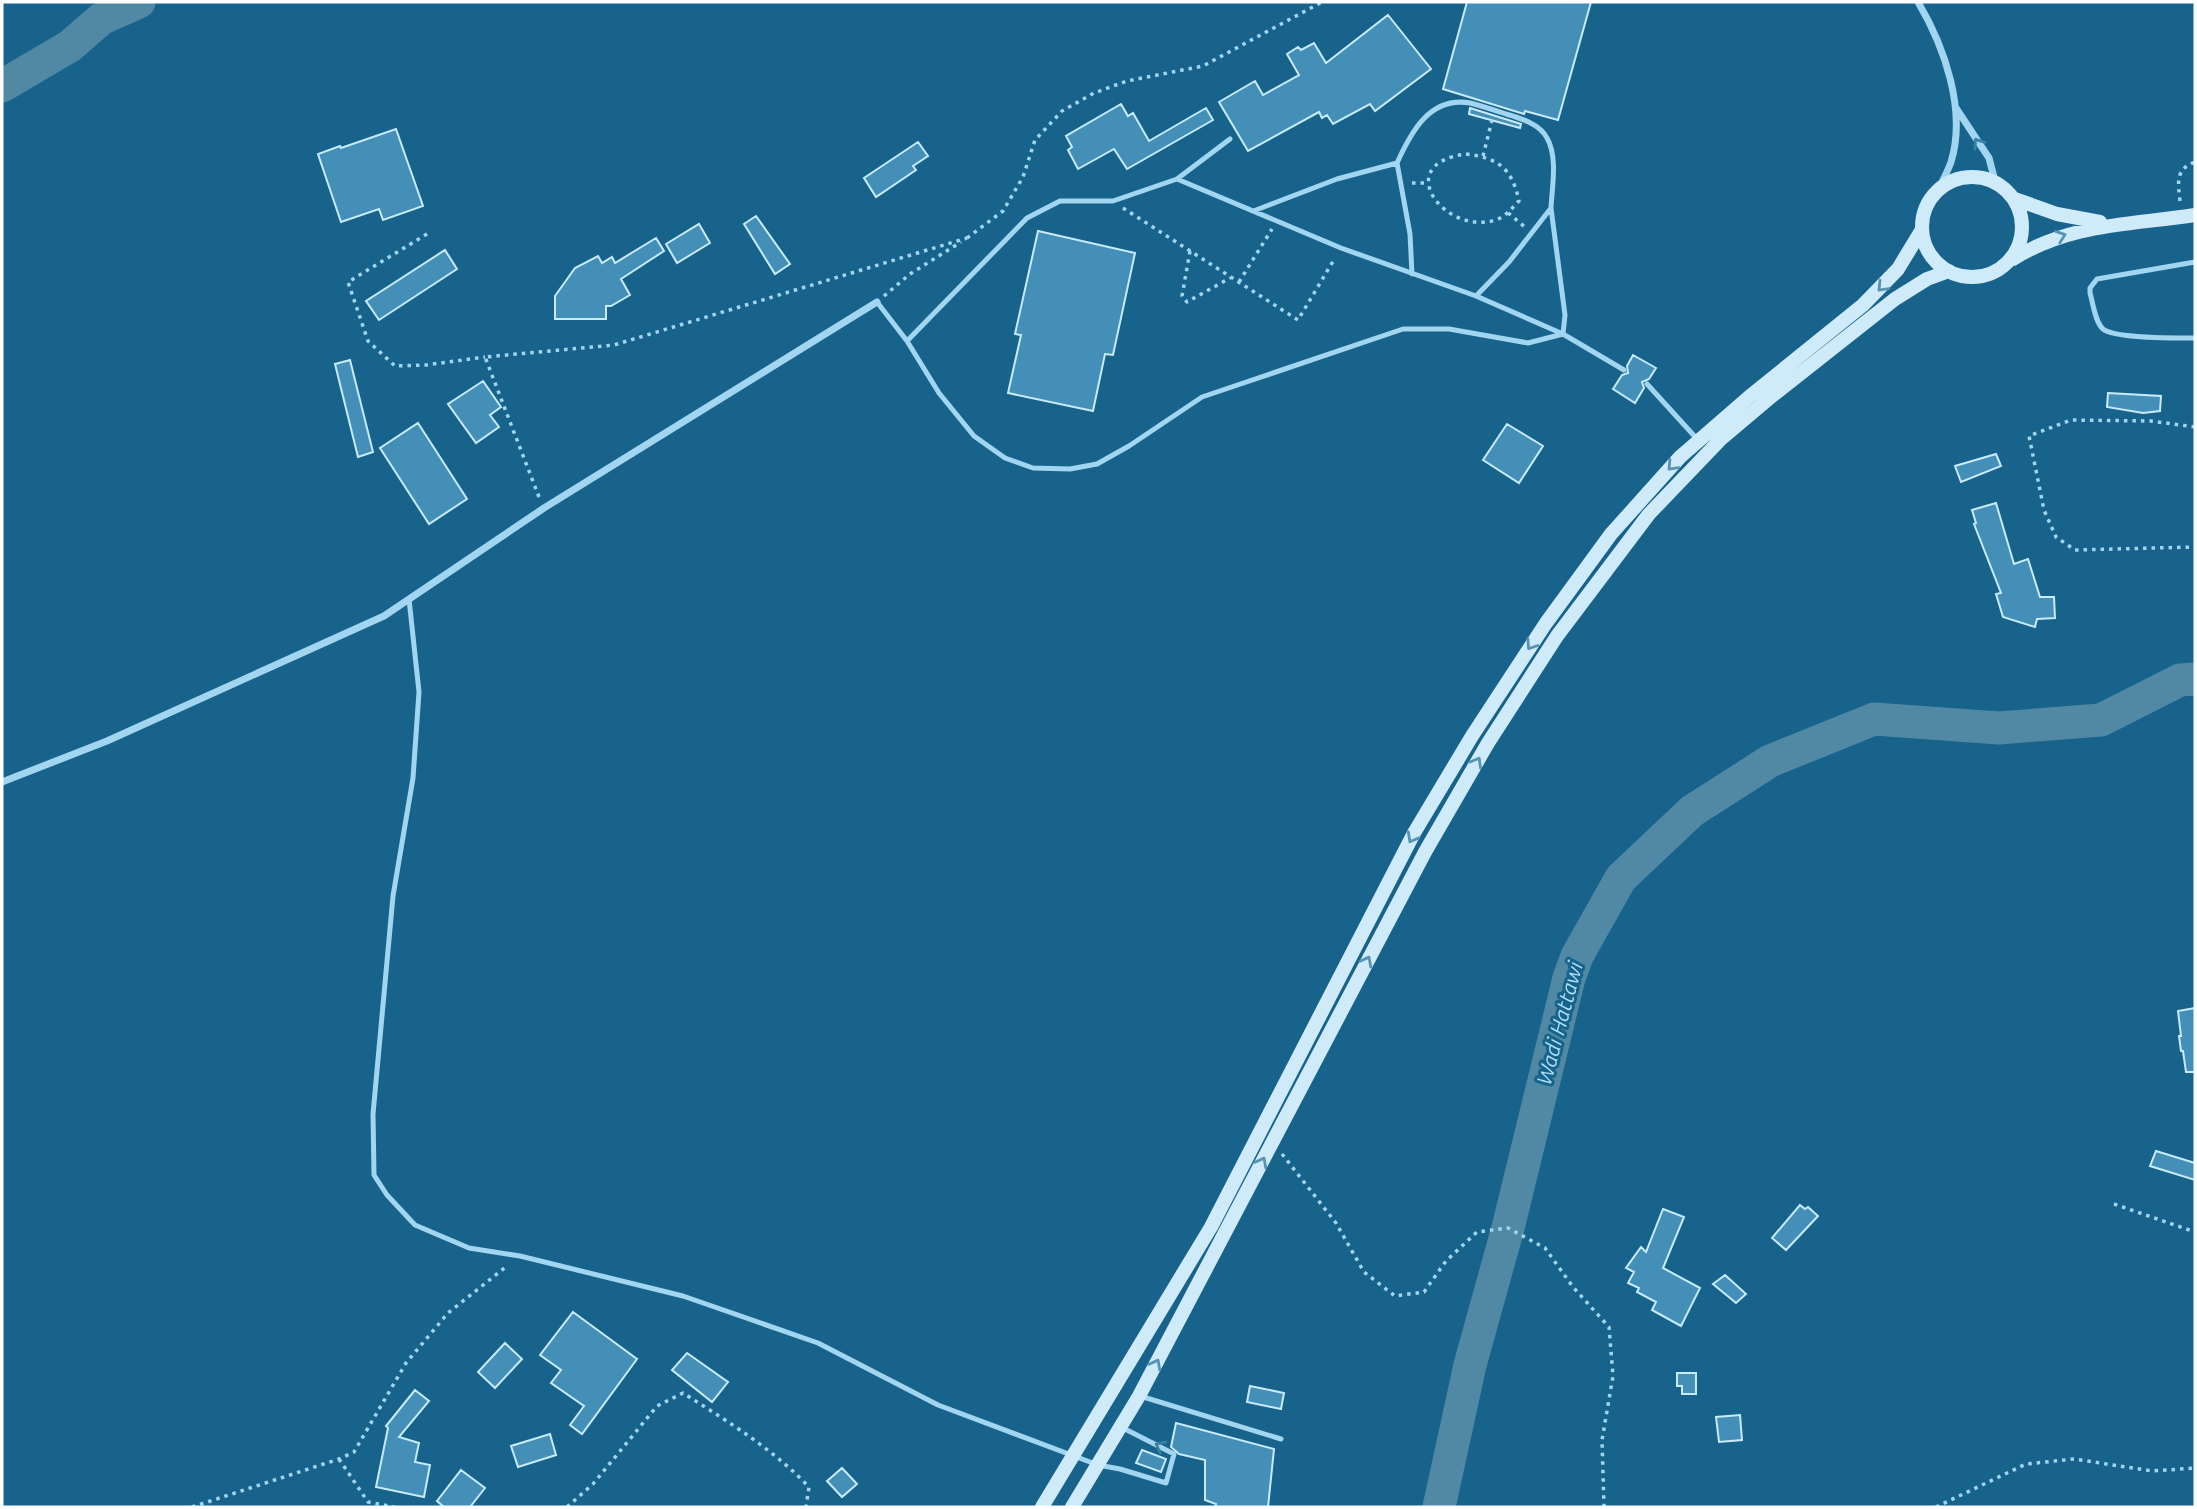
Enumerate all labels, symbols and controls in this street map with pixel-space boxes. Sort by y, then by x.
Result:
one-way arrow [1974,138,1986,151]
one-way arrow [2054,230,2067,244]
one-way arrow [1877,279,1890,292]
one-way arrow [1667,458,1680,471]
one-way arrow [1527,637,1540,650]
one-way arrow [1469,756,1482,769]
one-way arrow [1407,831,1420,843]
one-way arrow [1359,956,1373,968]
water label: Wadi Hattawi [1531,958,1587,1087]
one-way arrow [1253,1157,1267,1169]
one-way arrow [1147,1358,1161,1371]
one-way arrow [1154,1441,1167,1455]

